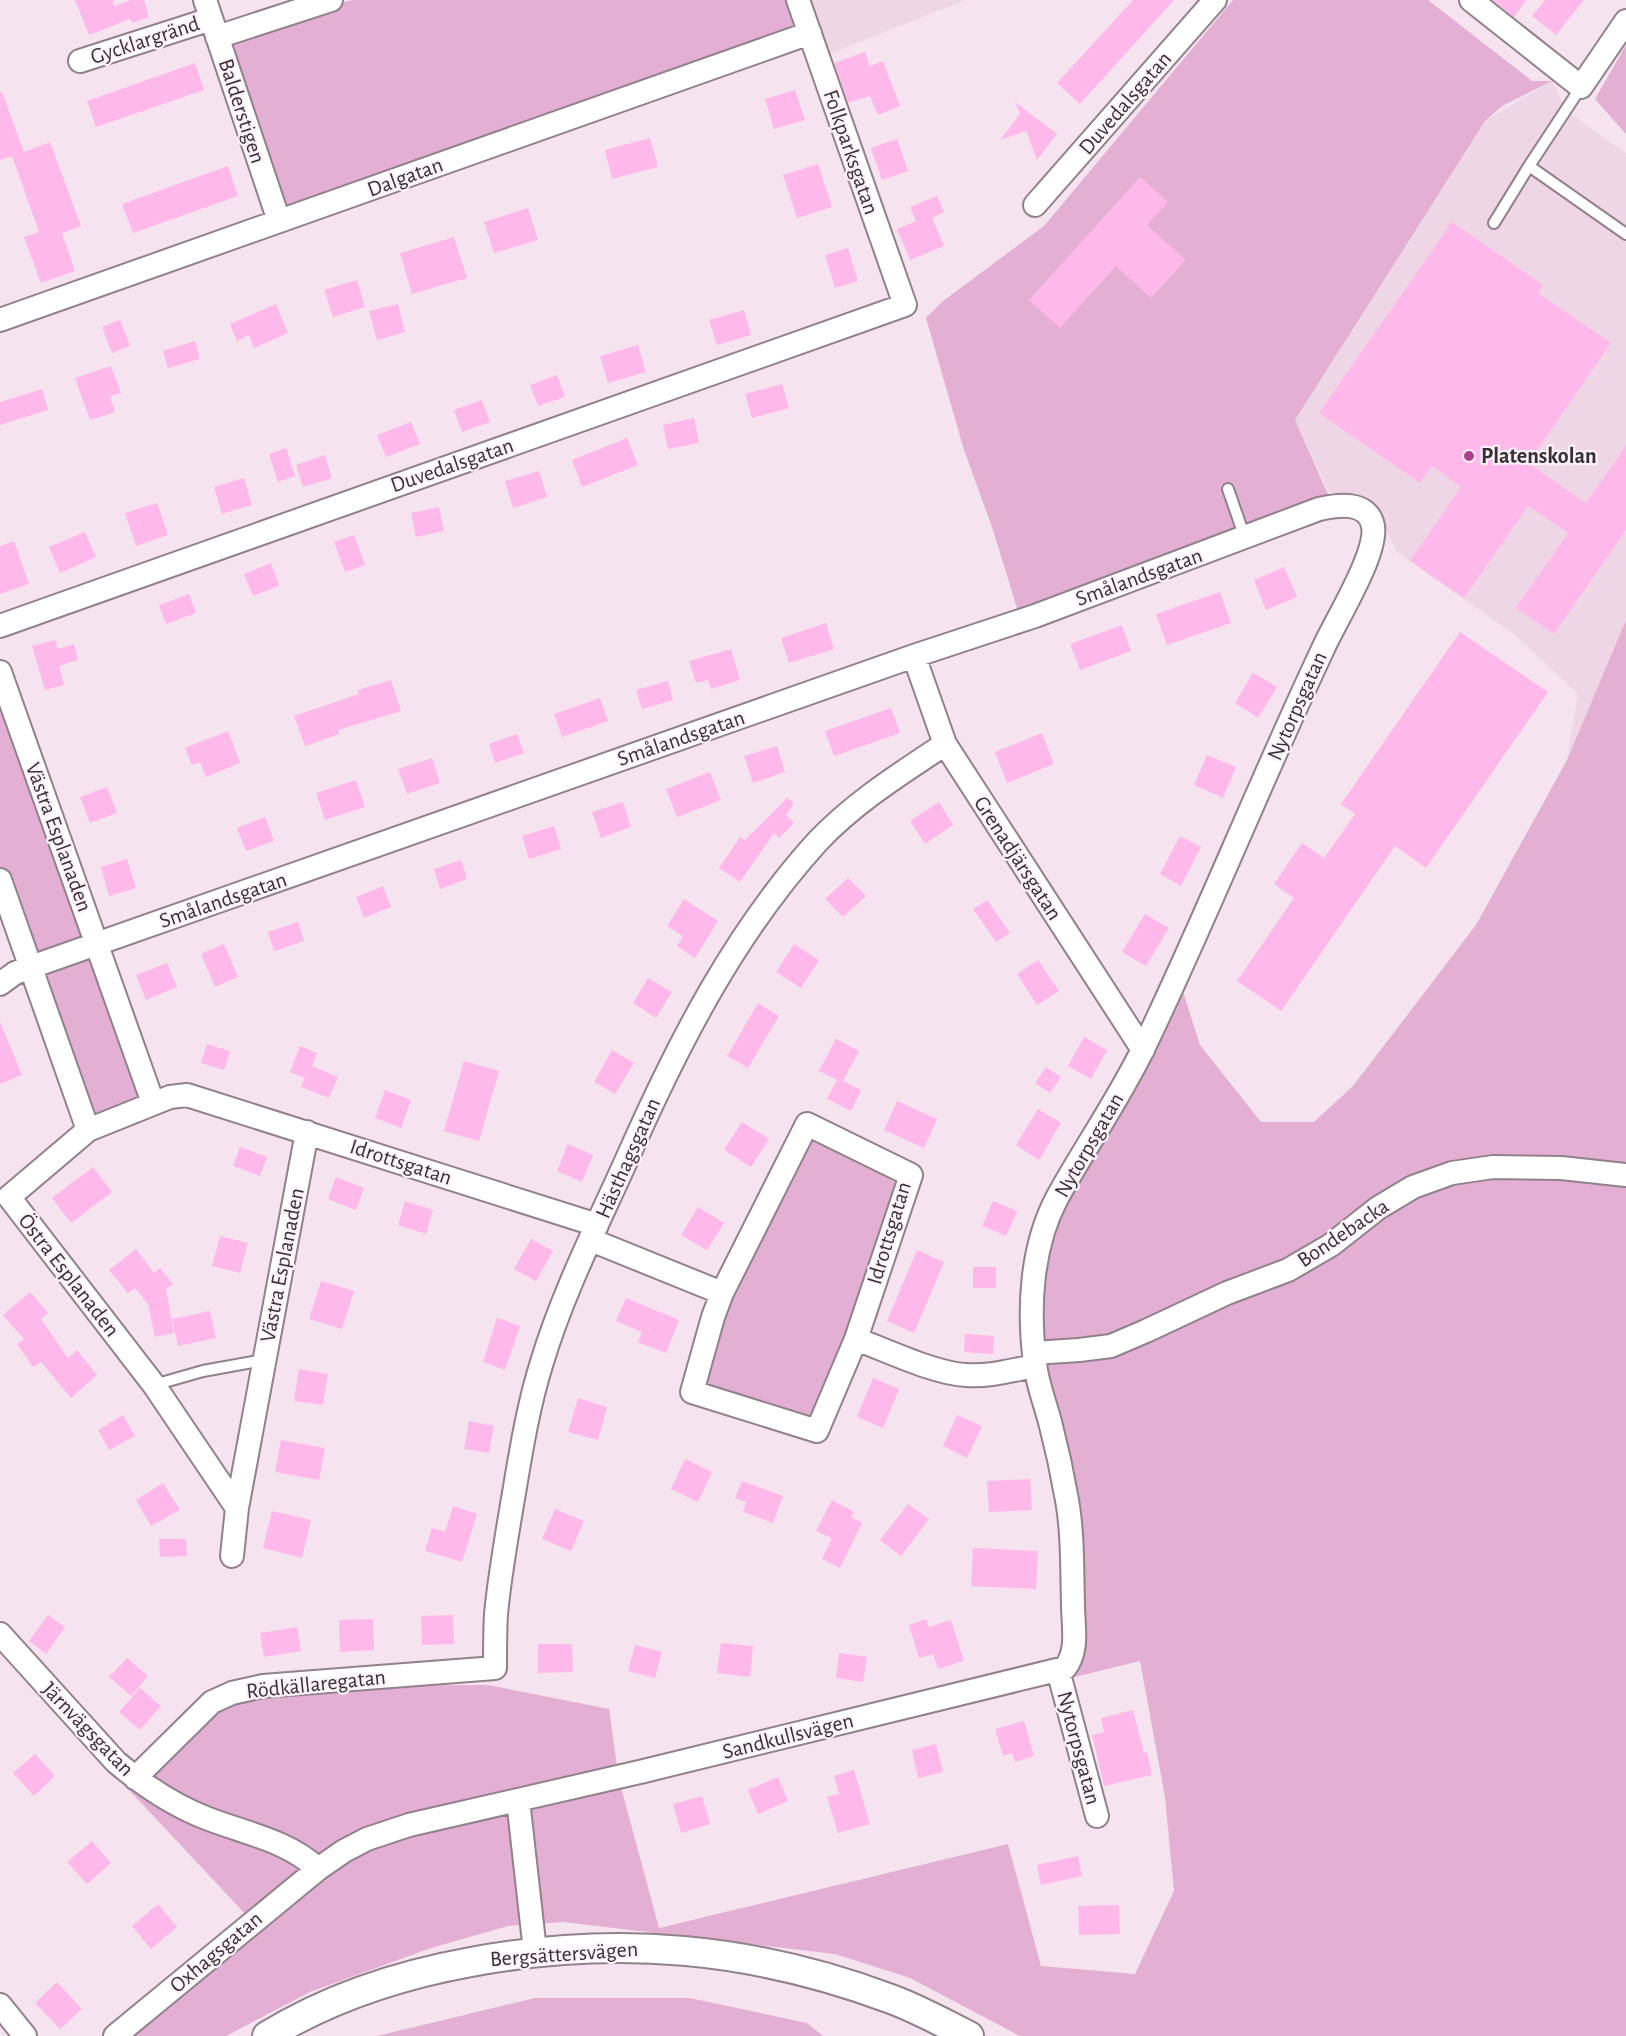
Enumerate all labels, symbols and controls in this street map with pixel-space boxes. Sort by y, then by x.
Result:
street label: Gycklargränd [88,12,202,68]
street label: Duvedalsgatan [1075,47,1175,159]
street label: Balderstigen [215,56,269,166]
street label: Folkparksgatan [819,87,883,217]
street label: Dalgatan [364,153,446,201]
street label: Duvedalsgatan [388,434,516,496]
place label: Platenskolan [1481,445,1597,467]
marker: Platenskolan [1462,449,1476,463]
street label: Smålandsgatan [1073,544,1205,610]
street label: Nytorpsgatan [1263,648,1331,764]
street label: Smålandsgatan [614,706,748,770]
street label: Västra Esplanaden [22,760,96,914]
street label: Grenadjärsgatan [970,792,1066,924]
street label: Smålandsgatan [156,868,290,932]
street label: Nytorpsgatan [1050,1089,1128,1201]
street label: Hästhagsgatan [592,1094,664,1222]
street label: Idrottsgatan [347,1135,455,1189]
street label: Idrottsgatan [863,1179,915,1287]
street label: Västra Esplanaden [256,1186,308,1344]
street label: Bondebacka [1293,1195,1393,1271]
street label: Östra Esplanaden [14,1209,124,1341]
street label: Rödkällaregatan [245,1666,387,1702]
street label: Järnvägsgatan [38,1678,138,1780]
street label: Nytorpsgatan [1053,1689,1105,1807]
street label: Sandkullsvägen [720,1709,856,1763]
street label: Oxhagsgatan [166,1907,266,1997]
street label: Bergsättersvägen [489,1938,639,1970]

